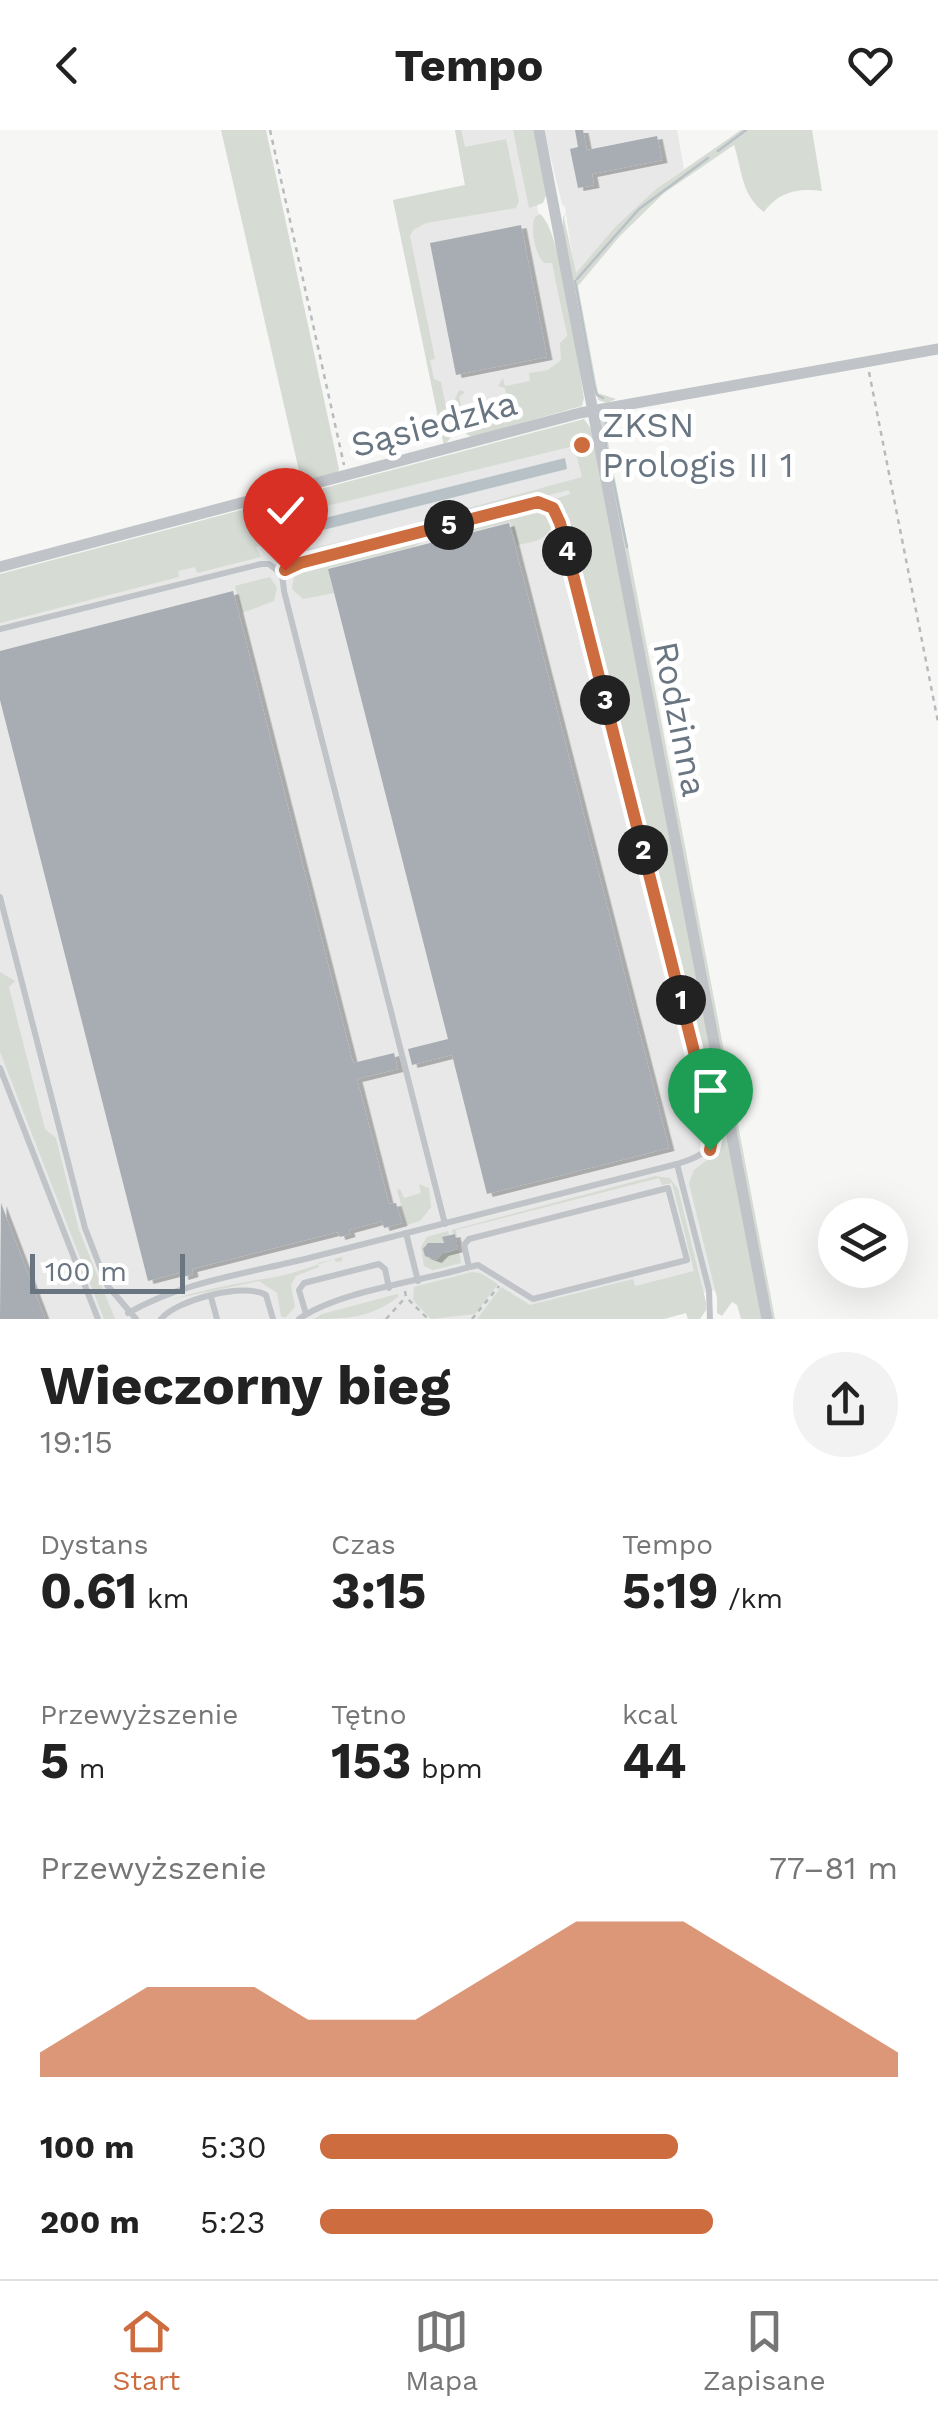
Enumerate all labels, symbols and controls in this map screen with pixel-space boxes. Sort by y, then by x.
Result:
icon: back [40,38,95,93]
icon: heart [843,38,898,93]
text: Tempo [395,39,543,92]
street label: Sąsiedzka [347,382,521,466]
place label: ZKSN Prologis II 1 [602,404,794,486]
marker: ZKSN Prologis II 1 [571,434,593,456]
pin [243,468,328,571]
icon: check [258,483,313,538]
pin: 5 [424,500,474,550]
text: 5 [441,508,457,541]
pin: 4 [542,526,592,576]
text: 4 [558,534,576,567]
street label: Rodzinna [644,638,716,800]
pin: 3 [580,675,630,725]
text: 3 [597,683,613,716]
pin: 2 [618,825,668,875]
text: 2 [635,833,651,866]
pin: 1 [656,975,706,1025]
text: 1 [675,983,687,1016]
pin [668,1048,753,1151]
icon: arrive [683,1063,738,1118]
map controls [818,1198,908,1288]
button: layers [818,1198,908,1288]
scale bar [30,1249,185,1294]
text: 100 m [45,1255,127,1288]
button: share [793,1352,898,1457]
text: Wieczorny bieg [40,1353,450,1417]
text: 19:15 [40,1423,113,1461]
text: Dystans [40,1528,149,1561]
text: Czas [331,1528,396,1561]
text: Tempo [622,1528,713,1561]
text: 0.61 [40,1561,137,1620]
text: 3:15 [331,1561,426,1620]
text: 5:19 [622,1561,719,1620]
text: km [137,1582,189,1615]
text: /km [719,1582,783,1615]
text: Przewyższenie [40,1698,238,1731]
text: Tętno [331,1698,406,1731]
text: kcal [622,1698,677,1731]
text: 5 [40,1731,69,1790]
text: 153 [331,1731,411,1790]
text: 44 [622,1731,687,1790]
text: m [69,1752,105,1785]
text: bpm [411,1752,483,1785]
text: Przewyższenie [40,1849,267,1887]
text: 77–81 m [769,1849,898,1887]
text: 100 m [40,2128,134,2166]
text: 5:30 [200,2128,267,2166]
text: 200 m [40,2203,140,2241]
text: 5:23 [200,2203,265,2241]
tab: Start [112,2304,180,2397]
tab: Mapa [405,2304,478,2397]
tab: Zapisane [703,2304,826,2397]

